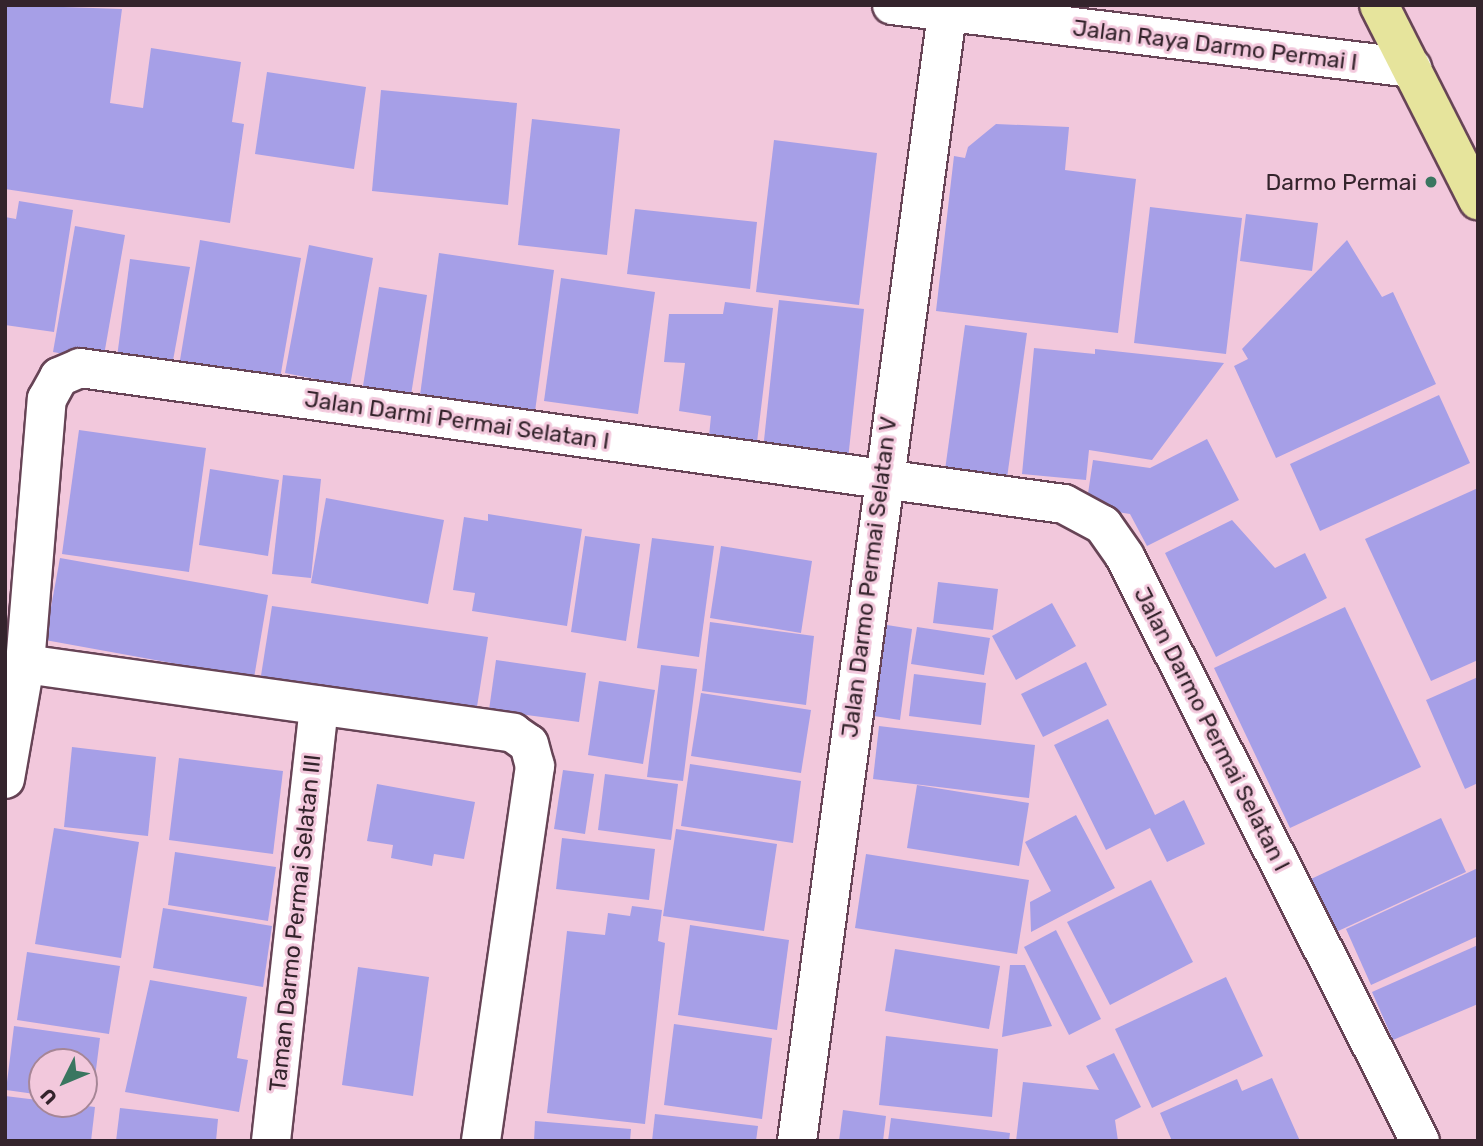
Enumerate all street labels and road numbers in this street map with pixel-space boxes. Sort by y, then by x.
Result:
street label: Jalan Raya Darmo Permai I [1071,14,1359,76]
street label: Jalan Darmi Permai Selatan I [303,385,611,455]
street label: Jalan Darmo Permai Selatan V [836,415,902,739]
street label: Jalan Darmo Permai Selatan I [1128,582,1296,876]
street label: Taman Darmo Permai Selatan III [264,753,326,1093]

